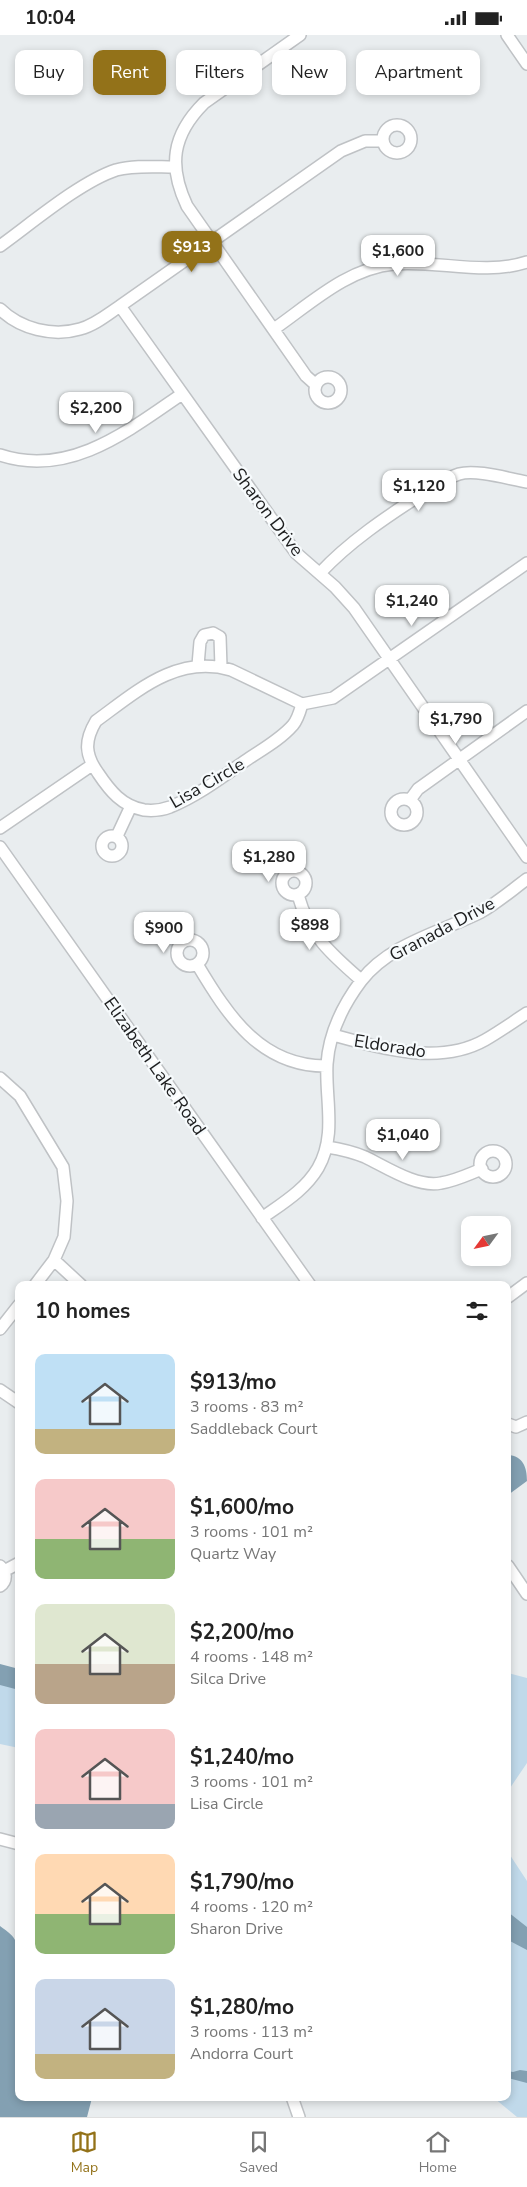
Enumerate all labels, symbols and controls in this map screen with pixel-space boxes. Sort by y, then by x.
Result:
text: 10:04 [25,5,75,31]
chip: Buy [15,50,83,95]
chip: Rent [93,50,166,95]
chip: Filters [176,50,262,95]
chip: New [272,50,346,95]
chip: Apartment [356,50,480,95]
pin: $913 [162,231,222,273]
pin: $1,600 [357,235,439,277]
text: $913 [173,236,211,258]
text: $1,600 [372,240,424,262]
pin: $2,200 [55,391,137,434]
text: $2,200 [70,397,122,419]
street label: Sharon Drive [227,463,309,561]
pin: $1,120 [378,469,460,512]
text: $1,120 [393,475,445,497]
pin: $1,240 [371,585,453,627]
text: $1,240 [386,590,438,612]
pin: $1,790 [415,703,497,745]
text: $1,790 [430,708,482,730]
street label: Lisa Circle [165,752,249,814]
pin: $1,280 [228,841,310,883]
text: $1,280 [243,846,295,868]
street label: Granada Drive [385,891,499,967]
pin: $898 [280,909,340,951]
pin: $900 [134,911,194,954]
text: $898 [291,914,329,936]
text: $900 [145,917,183,939]
street label: Elizabeth Lake Road [98,992,212,1140]
street label: Eldorado [352,1028,428,1064]
pin: $1,040 [362,1119,444,1161]
text: $1,040 [377,1124,429,1146]
north arrow [461,1216,511,1266]
map controls [461,1216,511,1266]
text: 10 homes [35,1297,130,1325]
icon: filters [463,1297,491,1325]
text: $913/mo [190,1368,276,1396]
icon: home [75,1374,135,1434]
text: 3 rooms · 83 m² [190,1396,303,1418]
text: Saddleback Court [190,1418,317,1440]
text: $1,600/mo [190,1493,294,1521]
icon: home [75,1499,135,1559]
text: 3 rooms · 101 m² [190,1521,313,1543]
text: Quartz Way [190,1543,276,1565]
text: $2,200/mo [190,1618,294,1646]
icon: home [75,1624,135,1684]
text: 4 rooms · 148 m² [190,1646,313,1668]
text: Silca Drive [190,1668,266,1690]
text: $1,240/mo [190,1743,294,1771]
icon: home [75,1749,135,1809]
text: 3 rooms · 101 m² [190,1771,313,1793]
text: Lisa Circle [190,1793,263,1815]
text: $1,790/mo [190,1868,294,1896]
icon: home [75,1874,135,1934]
text: 4 rooms · 120 m² [190,1896,313,1918]
text: Sharon Drive [190,1918,283,1940]
text: $1,280/mo [190,1993,294,2021]
icon: home [75,1999,135,2059]
text: 3 rooms · 113 m² [190,2021,313,2043]
text: Andorra Court [190,2043,293,2065]
tab: Map [70,2128,98,2177]
tab: Saved [239,2128,278,2177]
tab: Home [419,2128,457,2177]

